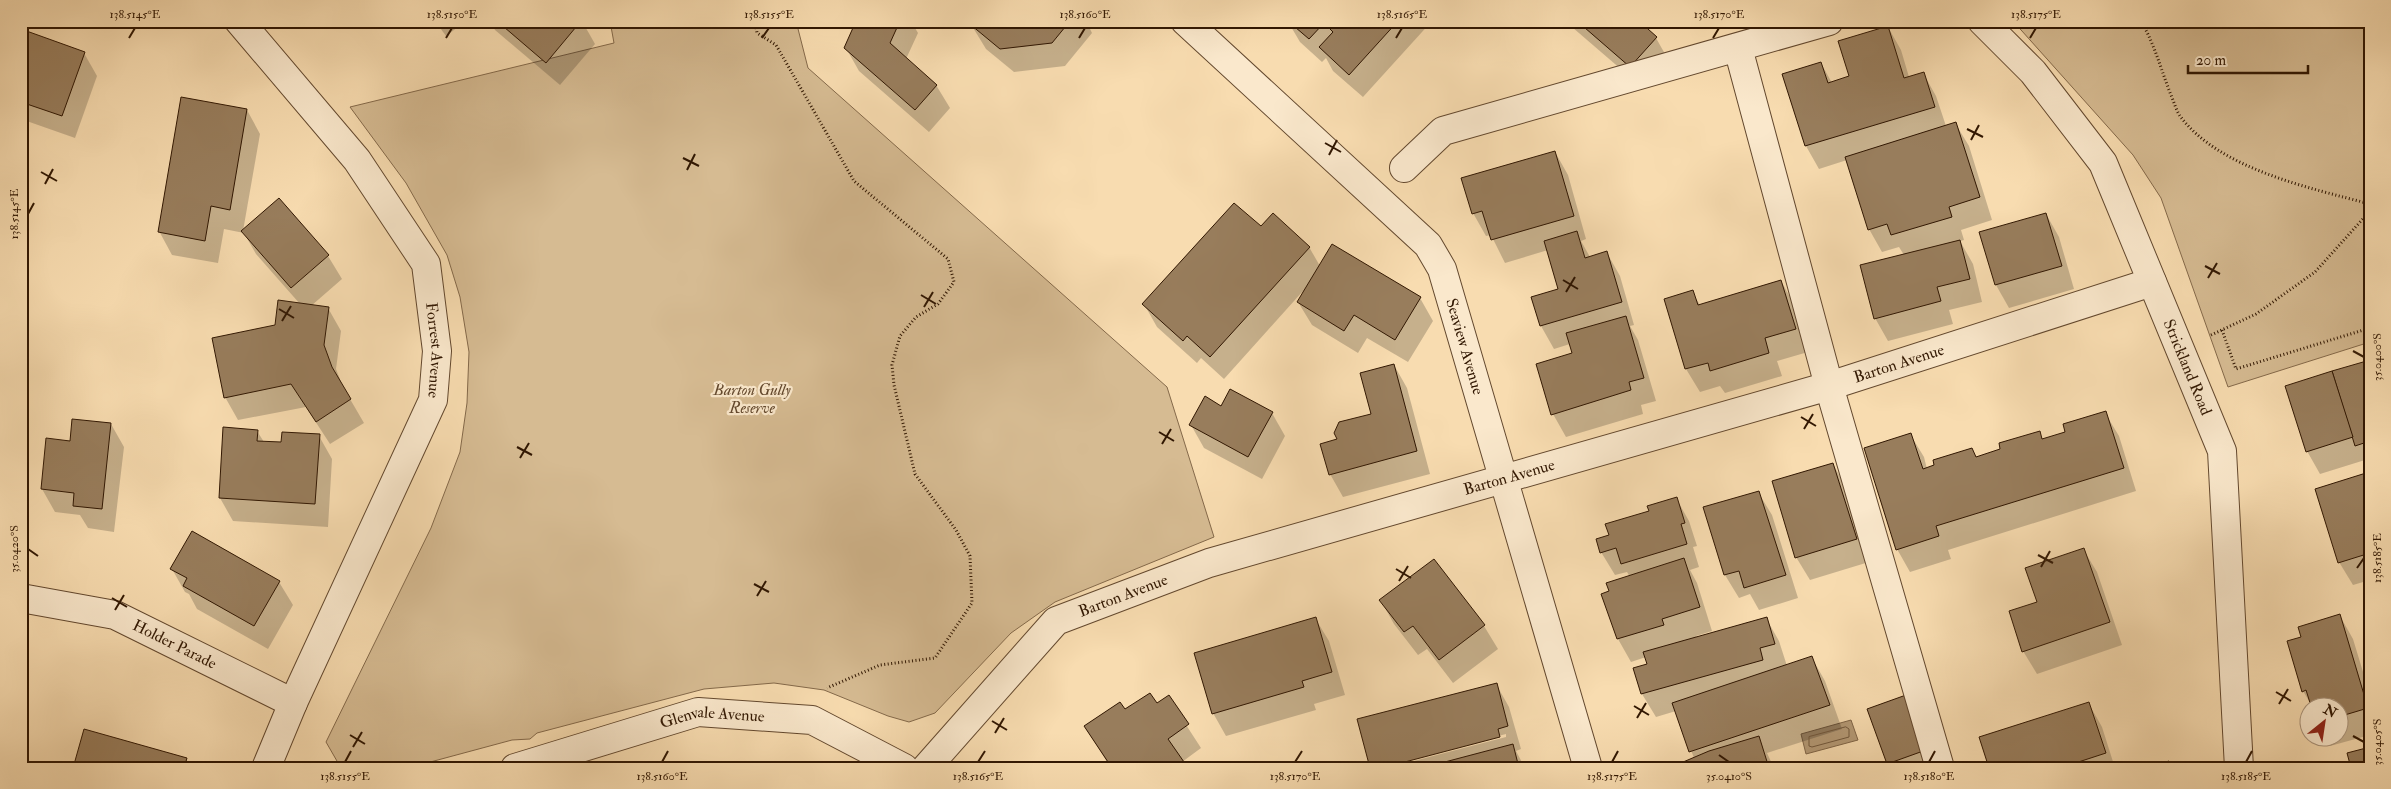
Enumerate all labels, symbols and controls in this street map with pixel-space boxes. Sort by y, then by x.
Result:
text: 138.5145°E [110,7,161,22]
text: 138.5150°E [427,7,478,22]
text: 138.5155°E [744,7,794,22]
text: 138.5160°E [1059,7,1111,22]
text: 138.5165°E [1377,7,1428,22]
text: 138.5170°E [1694,7,1745,22]
text: 138.5175°E [2011,7,2061,22]
scale bar [2188,42,2308,74]
text: 20 m [2196,51,2226,70]
text: 138.5145°E [7,188,22,239]
street label: Seaview Avenue [1441,296,1488,397]
street label: Forrest Avenue [421,301,447,399]
street label: Strickland Road [2159,316,2216,418]
text: 35.0400°S [2370,333,2385,381]
street label: Barton Avenue [1851,340,1947,387]
park label: Barton Gully Reserve [712,380,791,418]
street label: Barton Avenue [1461,455,1557,500]
text: 35.0420°S [7,525,22,573]
text: 138.5185°E [2370,533,2385,583]
street label: Barton Avenue [1076,569,1171,622]
street label: Holder Parade [129,615,220,674]
north arrow [2298,696,2348,746]
text: N [2320,700,2340,722]
street label: Glenvale Avenue [657,702,766,733]
text: 35.0405°S [2370,719,2385,765]
text: 138.5155°E [320,769,370,784]
text: 138.5160°E [636,769,688,784]
text: 138.5165°E [953,769,1004,784]
text: 138.5170°E [1270,769,1321,784]
text: 138.5175°E [1587,769,1637,784]
text: 35.0410°S [1706,769,1752,784]
text: 138.5180°E [1904,769,1955,784]
text: 138.5185°E [2221,769,2271,784]

